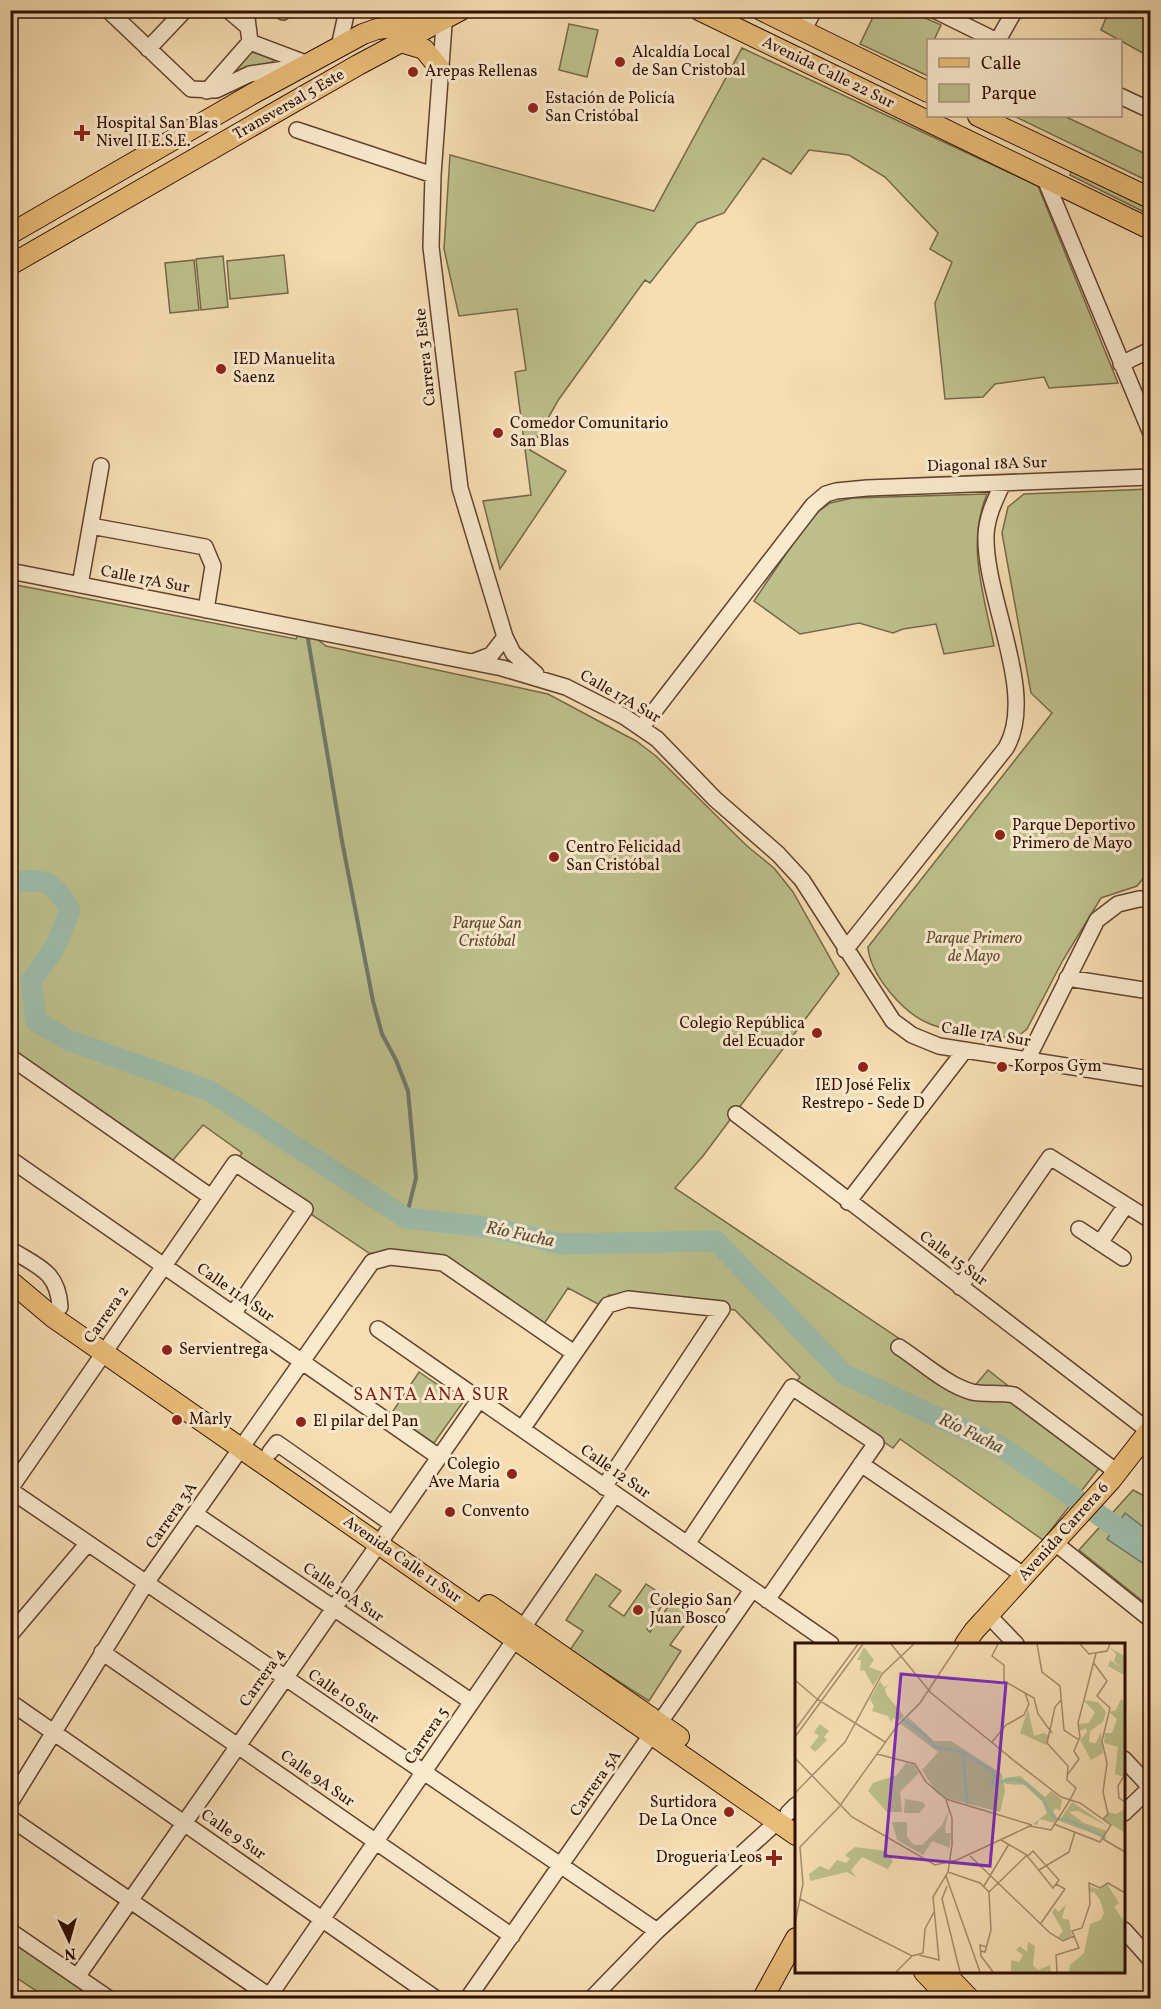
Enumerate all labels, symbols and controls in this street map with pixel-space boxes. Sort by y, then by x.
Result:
street label: Avenida Calle 22 Sur [758,31,898,115]
legend [927,39,1122,117]
place label: Alcaldía Local de San Cristobal [632,42,746,82]
text: Calle [981,52,1021,77]
marker: Alcaldía Local de San Cristobal [613,55,627,69]
place label: Arepas Rellenas [425,61,538,83]
street label: Transversal 5 Este [229,64,349,146]
marker: Arepas Rellenas [406,65,420,79]
text: Parque [981,82,1036,107]
place label: Estación de Policía San Cristóbal [545,88,675,128]
marker: Estación de Policía San Cristóbal [526,101,540,115]
place label: Hospital San Blas Nivel II E.S.E. [96,113,218,153]
marker: Hospital San Blas Nivel II E.S.E. [73,124,91,142]
street label: Carrera 3 Este [410,307,442,407]
place label: IED Manuelita Saenz [233,349,335,389]
marker: IED Manuelita Saenz [214,362,228,376]
place label: Comedor Comunitario San Blas [510,413,668,453]
marker: Comedor Comunitario San Blas [491,426,505,440]
street label: Diagonal 18A Sur [927,452,1048,478]
street label: Calle 17A Sur [99,561,192,599]
street label: Calle 17A Sur [575,665,665,729]
place label: Parque Deportivo Primero de Mayo [1012,815,1135,855]
marker: Parque Deportivo Primero de Mayo [993,828,1007,842]
place label: Centro Felicidad San Cristóbal [566,837,681,877]
marker: Centro Felicidad San Cristóbal [547,850,561,864]
park label: Parque San Cristóbal [452,913,522,953]
park label: Parque Primero de Mayo [926,928,1023,968]
place label: Colegio República del Ecuador [679,1013,805,1053]
street label: Calle 17A Sur [940,1017,1033,1053]
marker: Colegio República del Ecuador [810,1026,824,1040]
place label: Korpos Gym [1014,1056,1102,1078]
marker: IED José Felix Restrepo - Sede D [856,1060,870,1074]
marker: Korpos Gym [995,1060,1009,1074]
place label: IED José Felix Restrepo - Sede D [801,1075,925,1115]
water label: Río Fucha [483,1216,557,1254]
street label: Calle 15 Sur [914,1226,992,1292]
street label: Calle 11A Sur [192,1258,278,1328]
street label: Carrera 2 [79,1282,135,1348]
place label: Servientrega [179,1339,269,1361]
marker: Servientrega [160,1343,174,1357]
district label: SANTA ANA SUR [353,1383,511,1408]
water label: Río Fucha [934,1408,1008,1460]
place label: Marly [189,1409,232,1431]
place label: El pilar del Pan [313,1411,419,1433]
marker: Marly [170,1413,184,1427]
marker: El pilar del Pan [294,1415,308,1429]
street label: Calle 12 Sur [575,1440,655,1504]
place label: Colegio Ave Maria [428,1454,500,1494]
marker: Colegio Ave Maria [505,1467,519,1481]
street label: Carrera 3A [141,1478,203,1554]
street label: Avenida Carrera 6 [1014,1478,1114,1586]
place label: Convento [462,1501,529,1523]
marker: Convento [443,1505,457,1519]
street label: Avenida Calle 11 Sur [338,1511,466,1609]
street label: Calle 10A Sur [298,1558,388,1628]
place label: Colegio San Juan Bosco [650,1590,732,1630]
marker: Colegio San Juan Bosco [631,1603,645,1617]
inset map [795,1643,1125,1973]
street label: Carrera 4 [235,1644,291,1712]
street label: Calle 10 Sur [303,1664,383,1730]
street label: Carrera 5 [400,1703,454,1769]
street label: Calle 9A Sur [275,1745,359,1813]
street label: Carrera 5A [565,1746,627,1822]
place label: Surtidora De La Once [638,1792,717,1832]
street label: Calle 9 Sur [196,1805,270,1866]
marker: Surtidora De La Once [722,1805,736,1819]
place label: Drogueria Leos [656,1847,762,1869]
marker: Drogueria Leos [767,1851,781,1865]
north arrow [39,1910,99,1970]
text: N [63,1941,77,1964]

